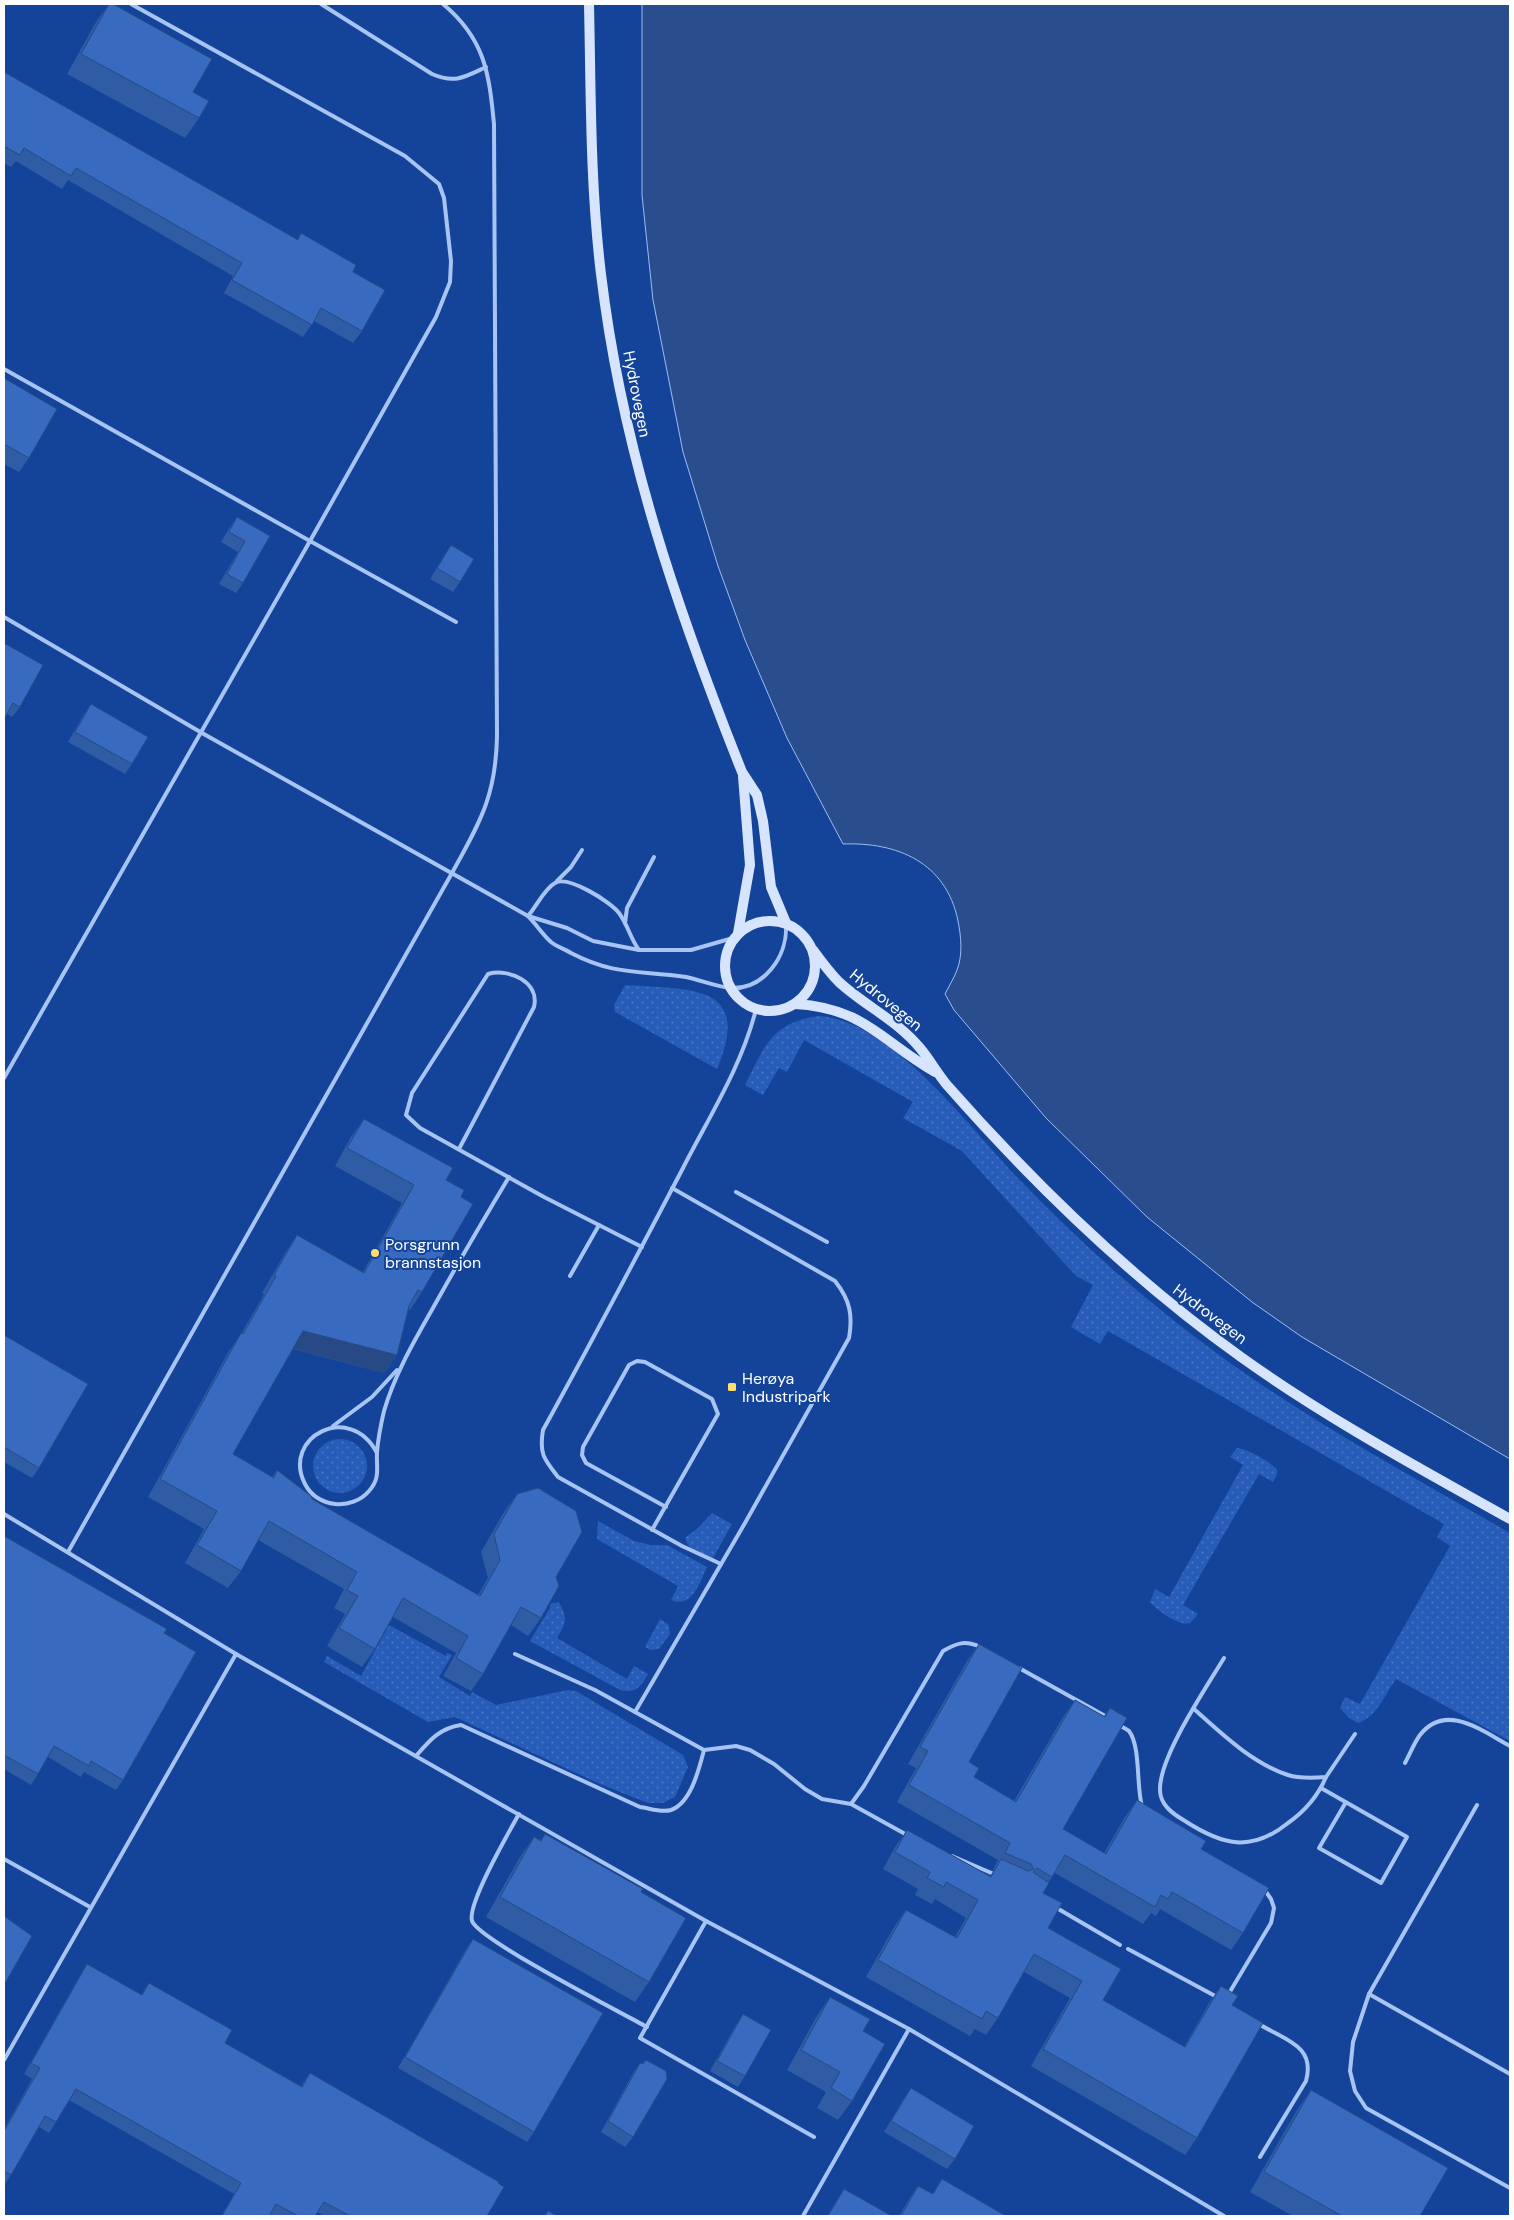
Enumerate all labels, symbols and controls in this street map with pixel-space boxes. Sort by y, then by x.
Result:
street label: Hydrovegen [618,349,656,439]
street label: Hydrovegen [845,964,927,1036]
place label: Porsgrunn brannstasjon [385,1234,481,1273]
marker: Porsgrunn brannstasjon [369,1247,381,1259]
street label: Hydrovegen [1169,1279,1251,1349]
place label: Herøya Industripark [742,1368,831,1407]
marker: Herøya Industripark [726,1381,738,1393]

